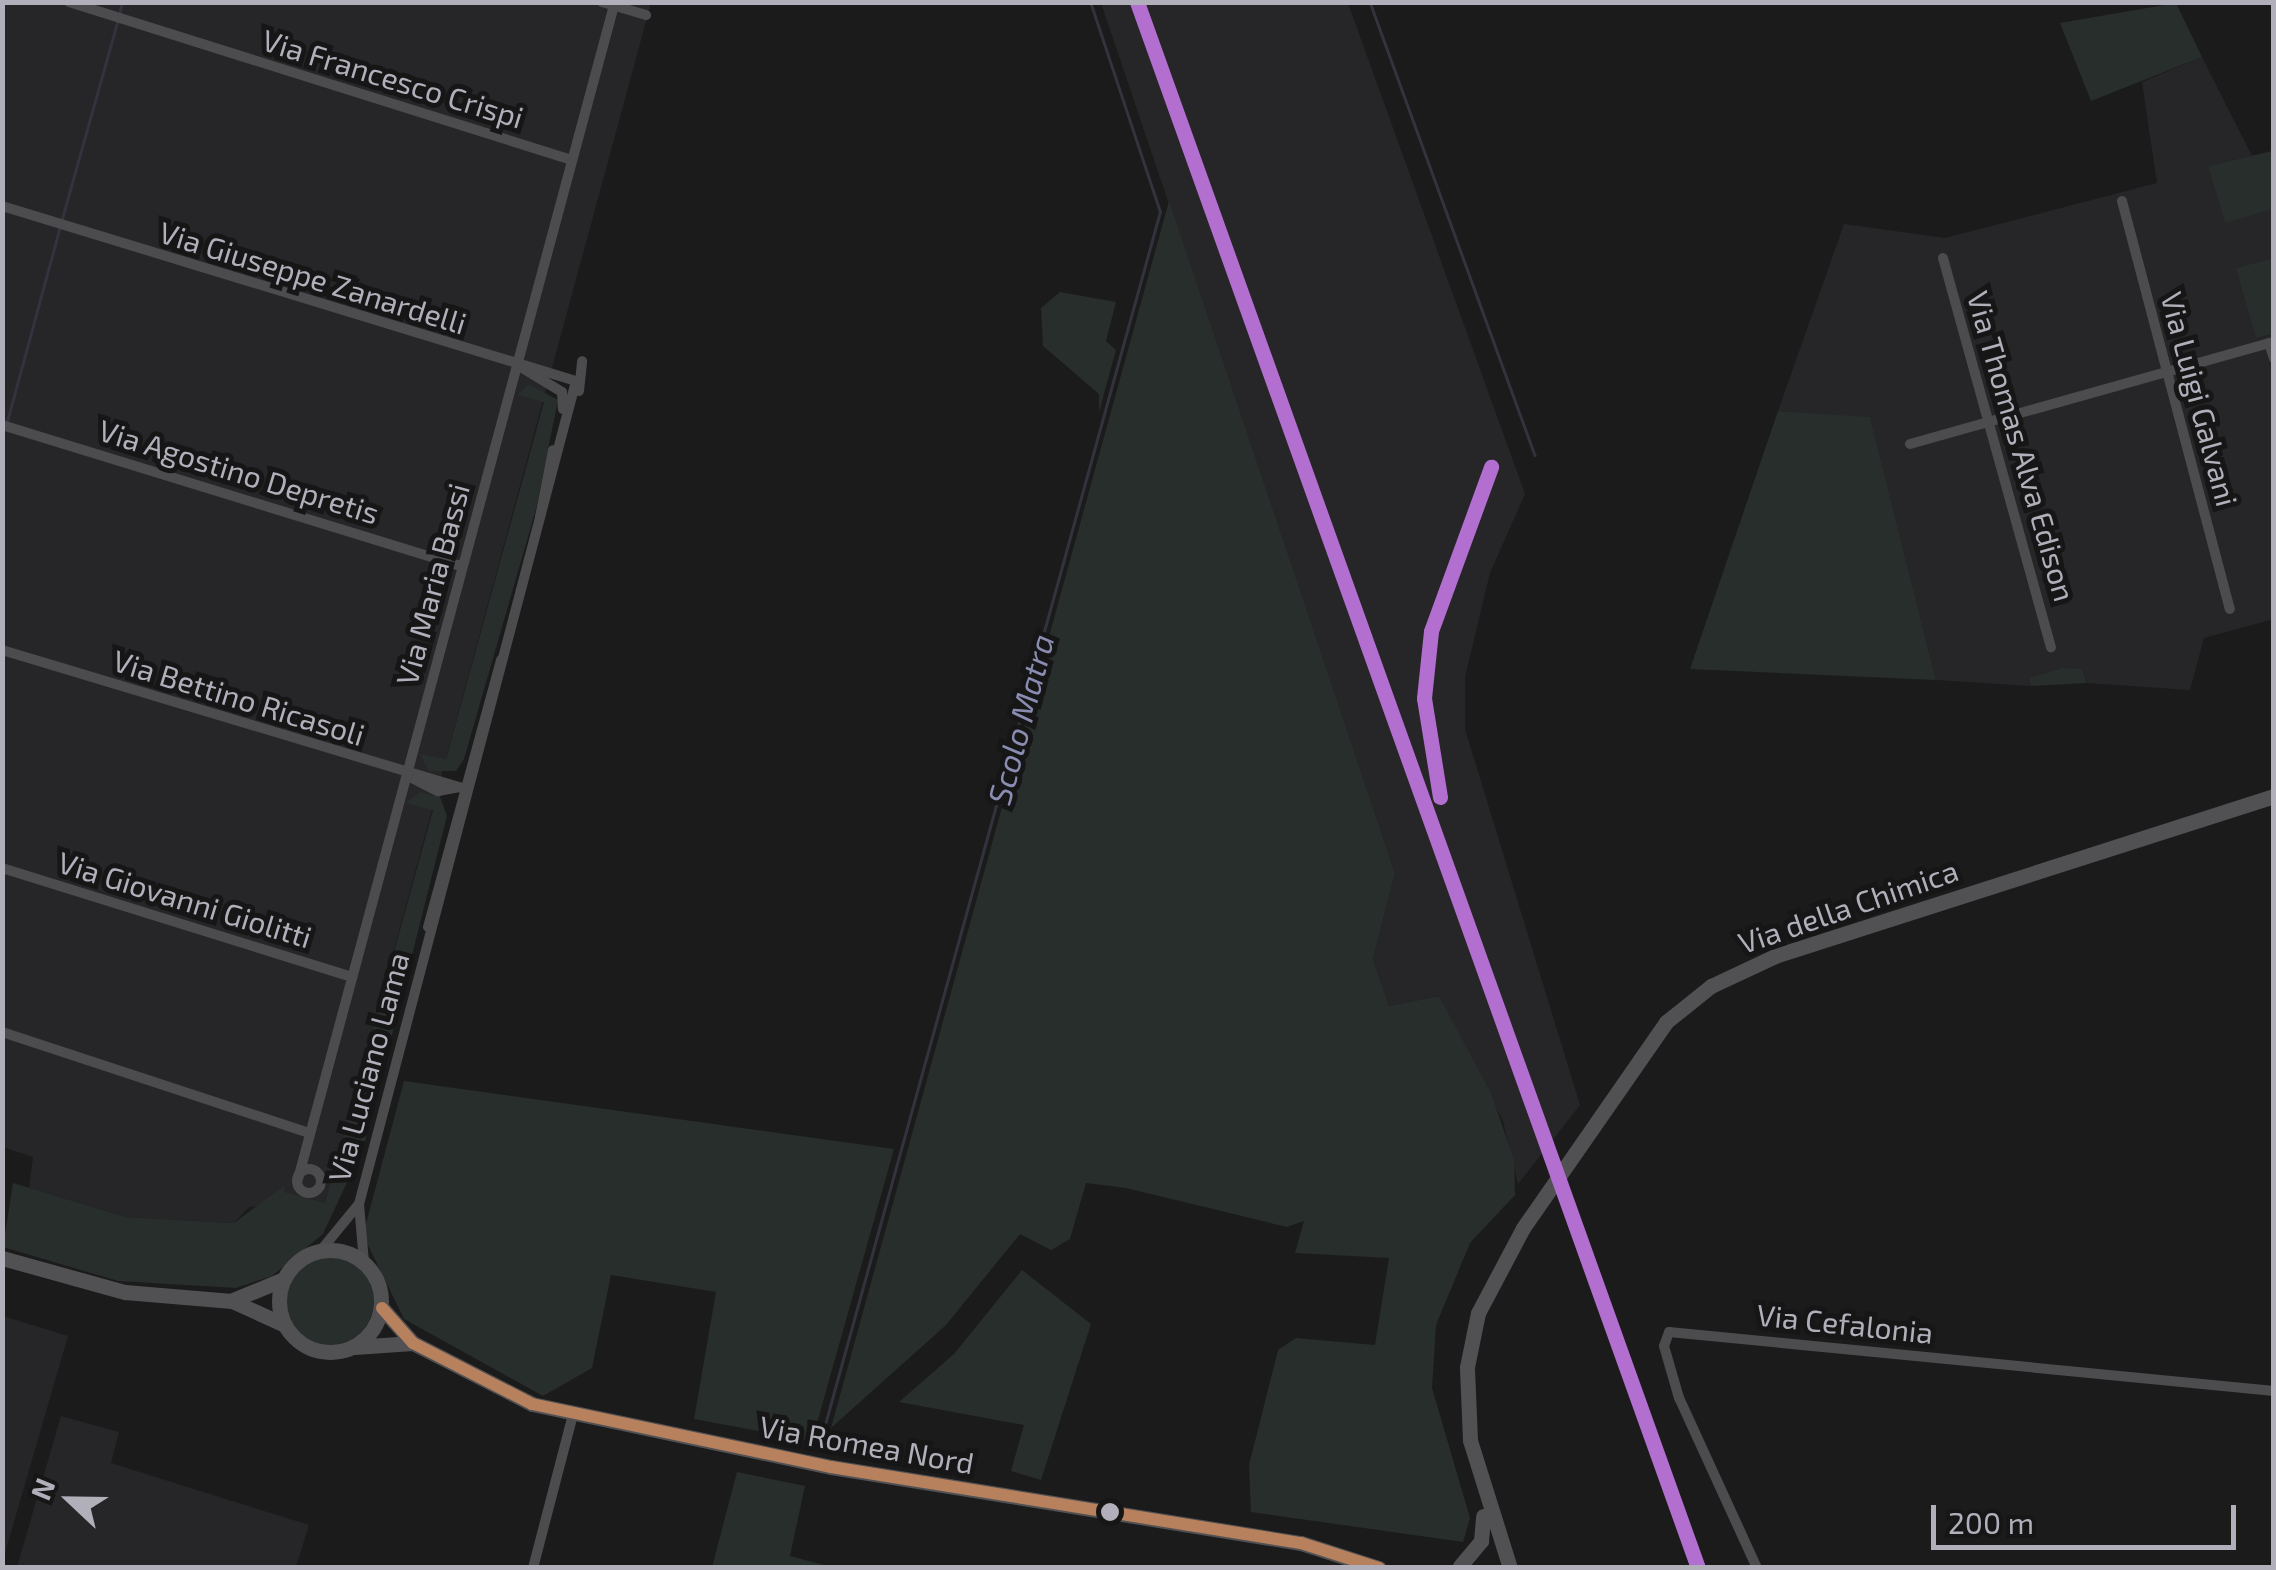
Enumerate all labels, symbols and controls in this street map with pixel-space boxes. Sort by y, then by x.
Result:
street label: Via Francesco Crispi [258,21,528,135]
street label: Via Giuseppe Zanardelli [155,213,471,341]
street label: Via Thomas Alva Edison [1960,286,2084,606]
street label: Via Luigi Galvani [2154,288,2246,510]
street label: Via Agostino Depretis [94,411,384,531]
street label: Via Maria Bassi [388,479,476,689]
water label: Scolo Matra [979,630,1061,808]
street label: Via Bettino Ricasoli [109,642,369,752]
street label: Via Giovanni Giolitti [54,843,316,955]
street label: Via della Chimica [1733,852,1963,960]
street label: Via Luciano Lama [320,948,416,1186]
street label: Via Cefalonia [1755,1296,1935,1350]
street label: Via Romea Nord [757,1407,977,1481]
north arrow [20,1450,120,1550]
text: N [23,1473,62,1505]
scale bar [1936,1485,2241,1547]
unlabelled marker [1100,1502,1120,1522]
text: 200 m [1948,1504,2034,1540]

